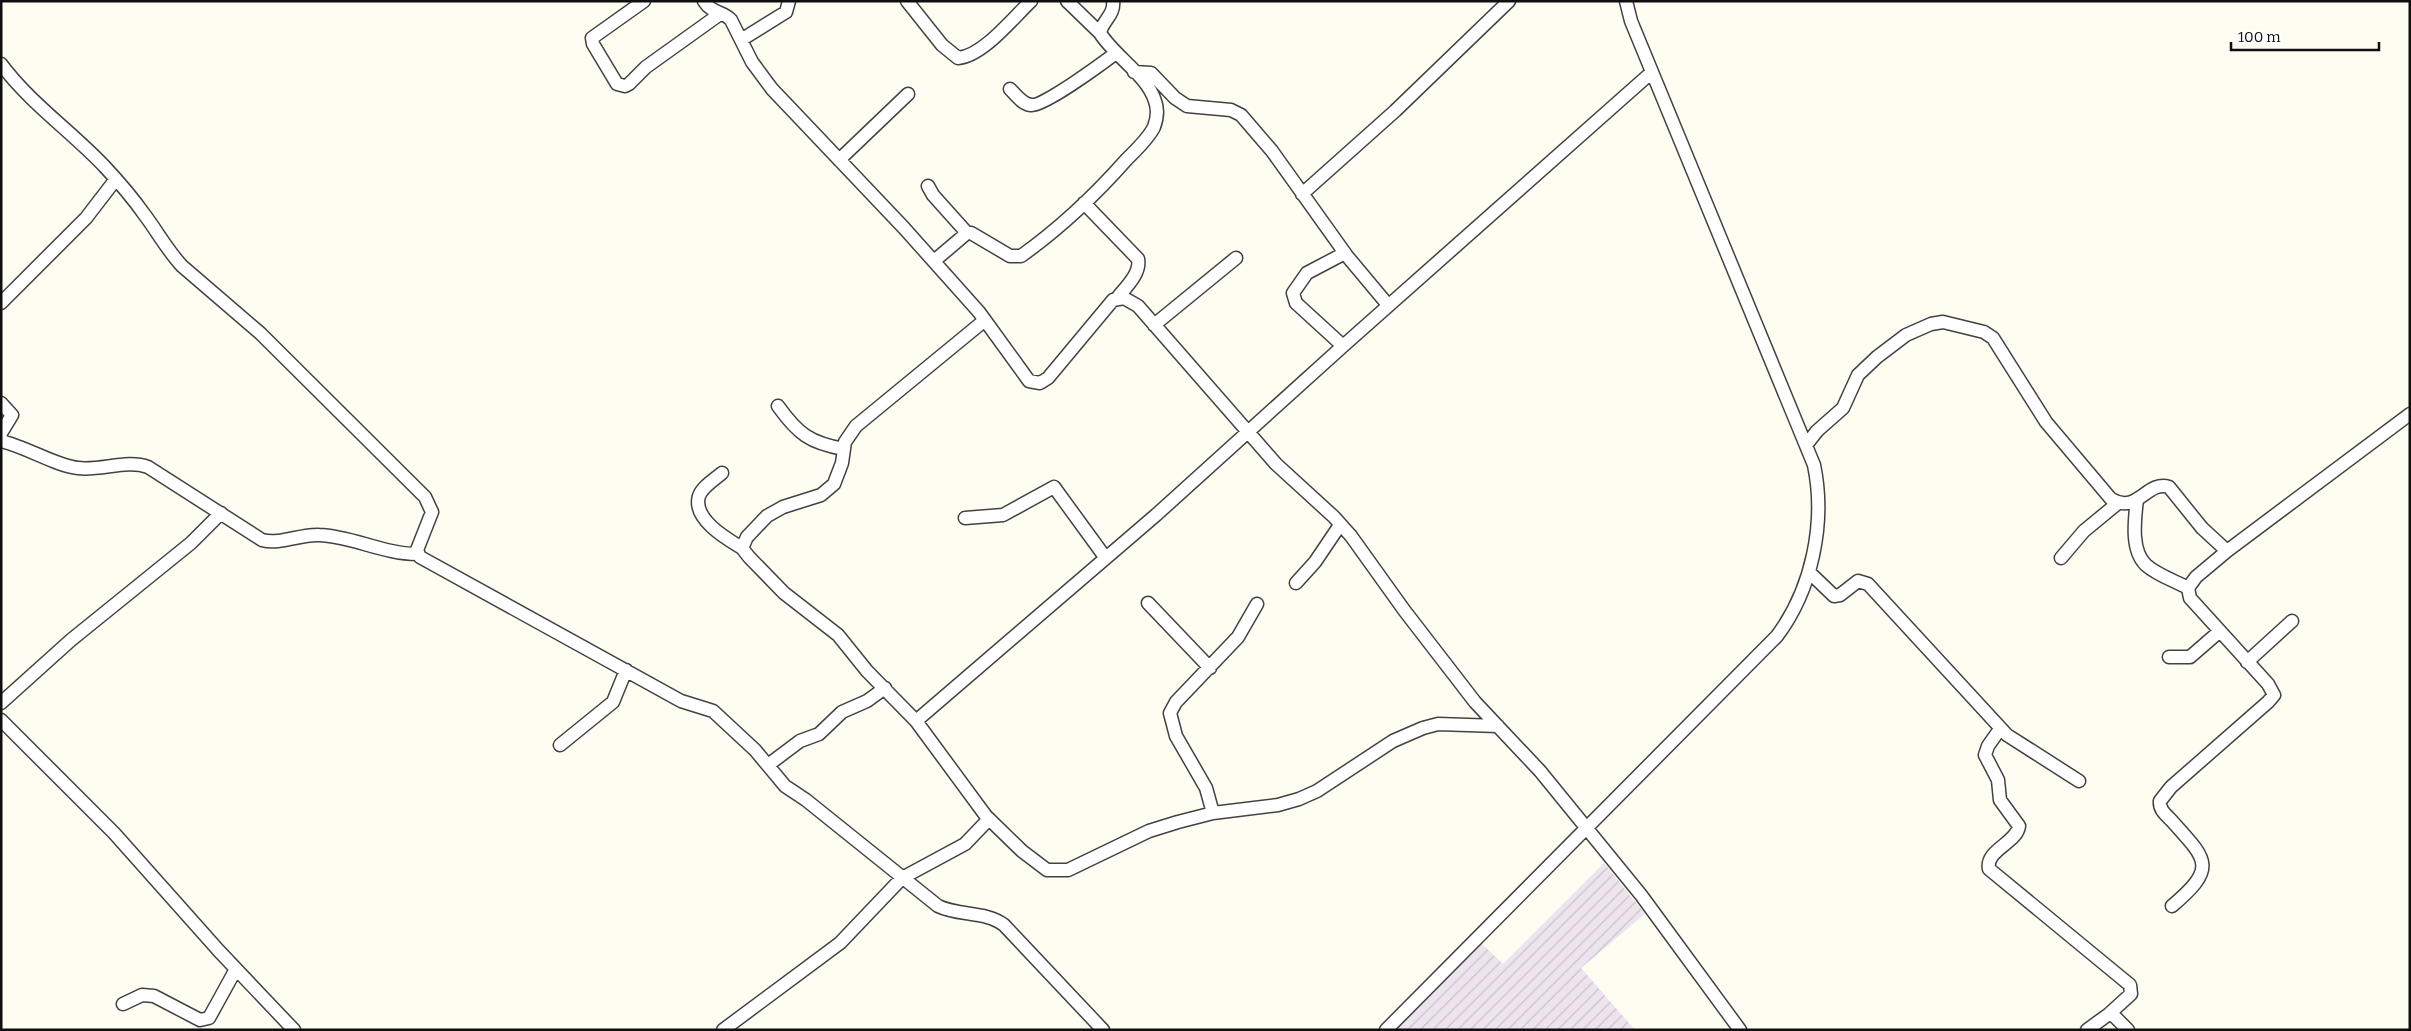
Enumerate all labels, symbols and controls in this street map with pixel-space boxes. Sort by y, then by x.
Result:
scale bar [2231,20,2378,52]
text: 100 m [2238,28,2281,46]

